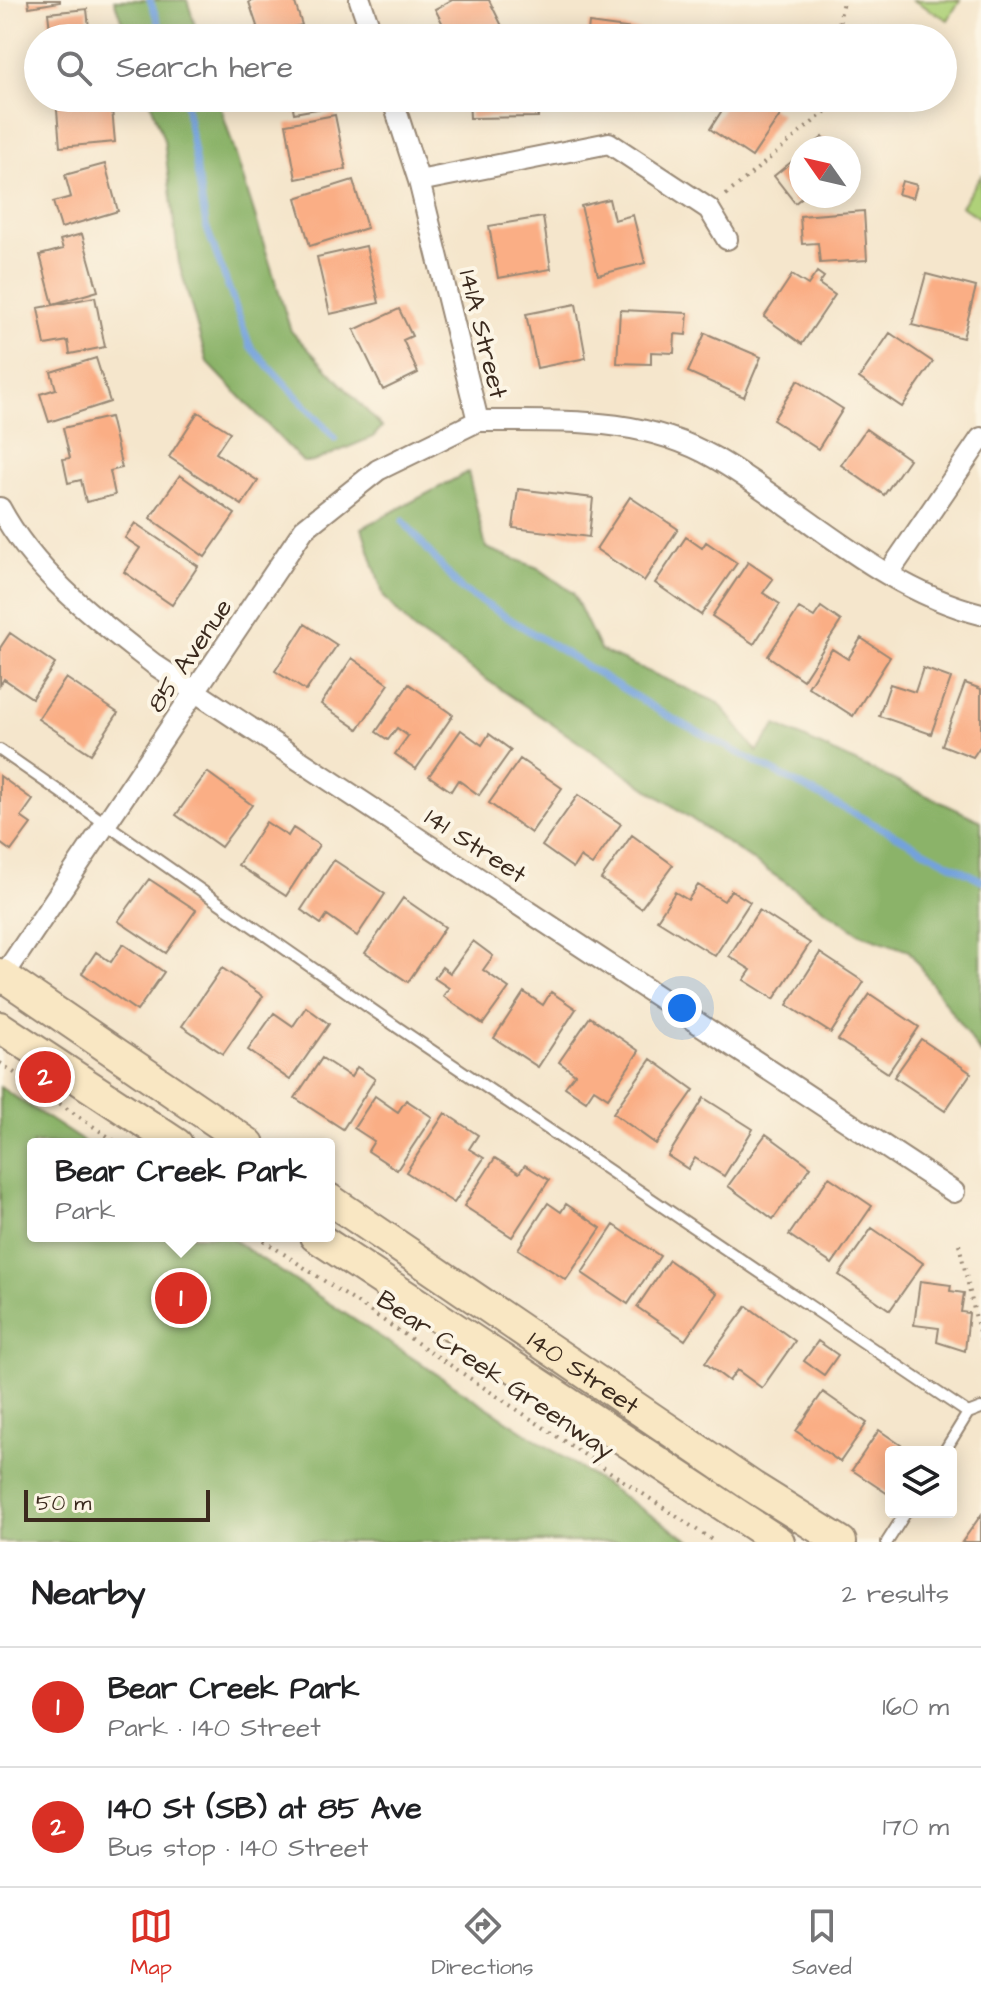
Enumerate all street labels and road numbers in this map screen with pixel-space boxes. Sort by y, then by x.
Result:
street label: 141A Street [450,266,517,403]
street label: 85 Avenue [139,592,241,720]
street label: 141 Street [417,799,534,893]
street label: Bear Creek Greenway [368,1282,621,1470]
street label: 140 Street [520,1322,647,1424]

